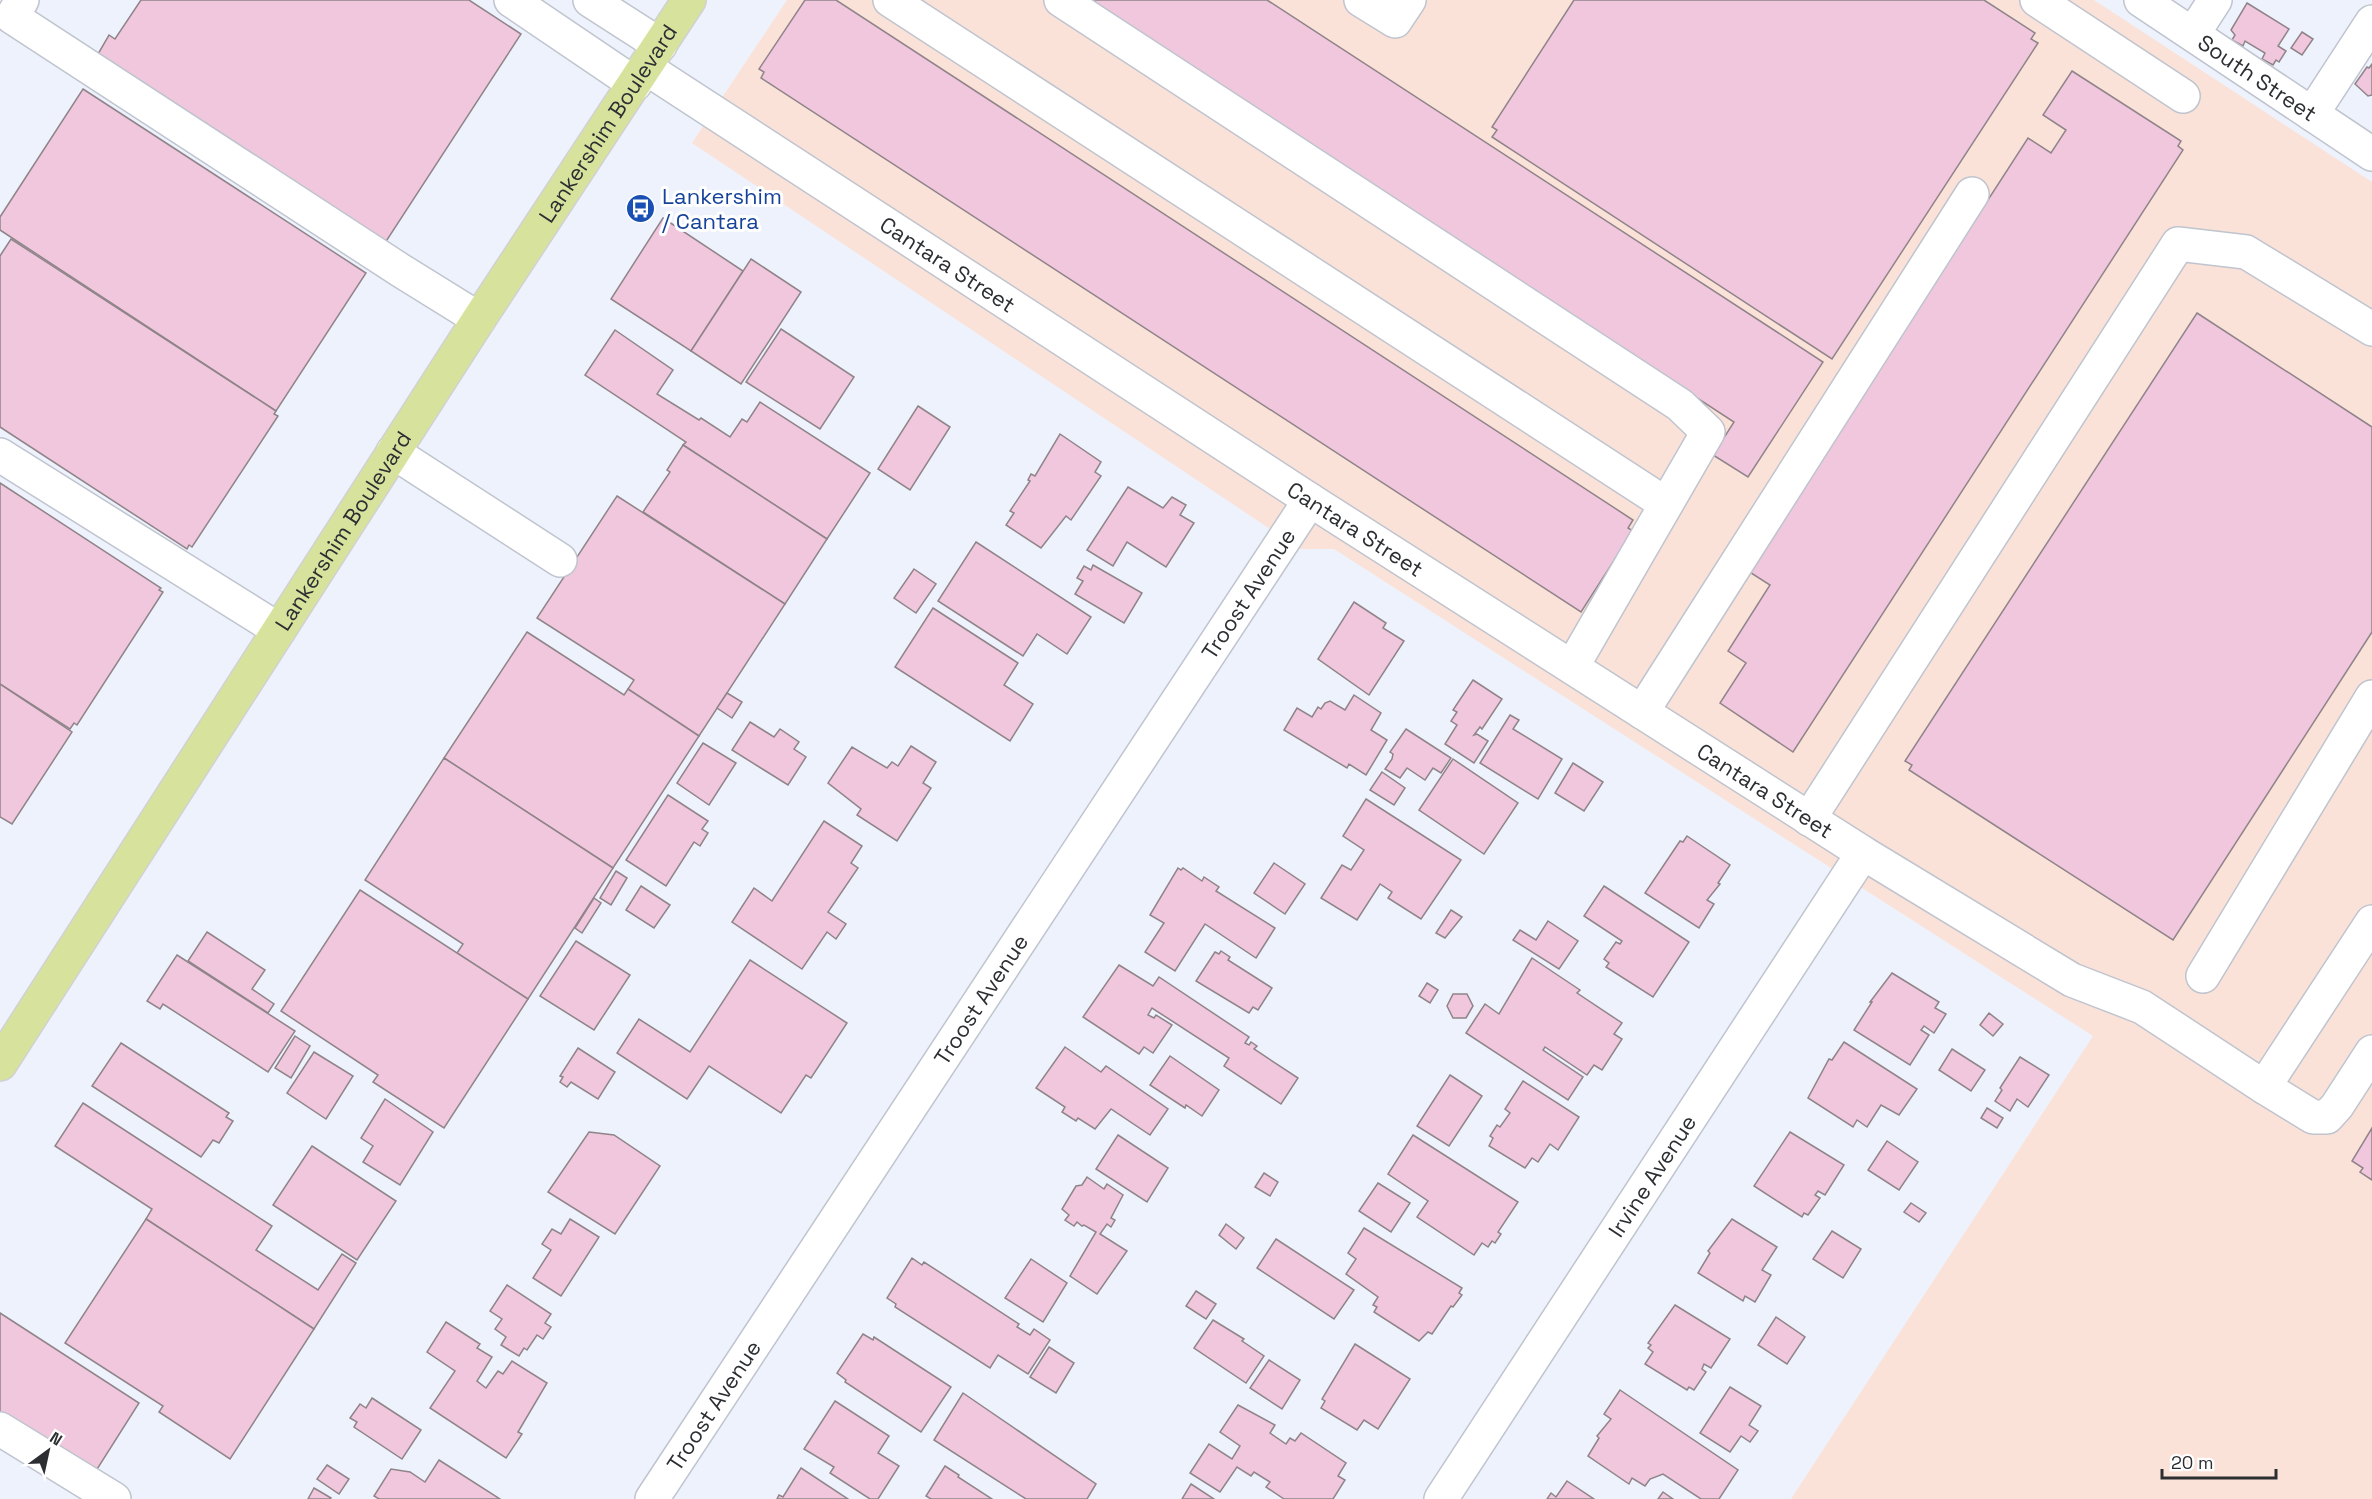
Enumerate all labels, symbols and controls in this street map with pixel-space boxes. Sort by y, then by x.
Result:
street label: Lankershim Boulevard [532,19,683,228]
street label: South Street [2193,28,2322,127]
place label: Lankershim / Cantara [662,182,782,235]
bus stop icon: Lankershim / Cantara [625,193,657,225]
street label: Cantara Street [875,210,1021,319]
street label: Lankershim Boulevard [269,426,417,636]
street label: Cantara Street [1282,475,1429,583]
street label: Troost Avenue [1195,523,1301,664]
street label: Cantara Street [1692,737,1838,844]
street label: Troost Avenue [928,929,1034,1070]
street label: Irvine Avenue [1602,1109,1702,1242]
street label: Troost Avenue [660,1335,767,1476]
north arrow [18,1421,78,1481]
text: N [46,1427,66,1451]
scale bar [2162,1442,2276,1480]
text: 20 m [2171,1451,2214,1474]

